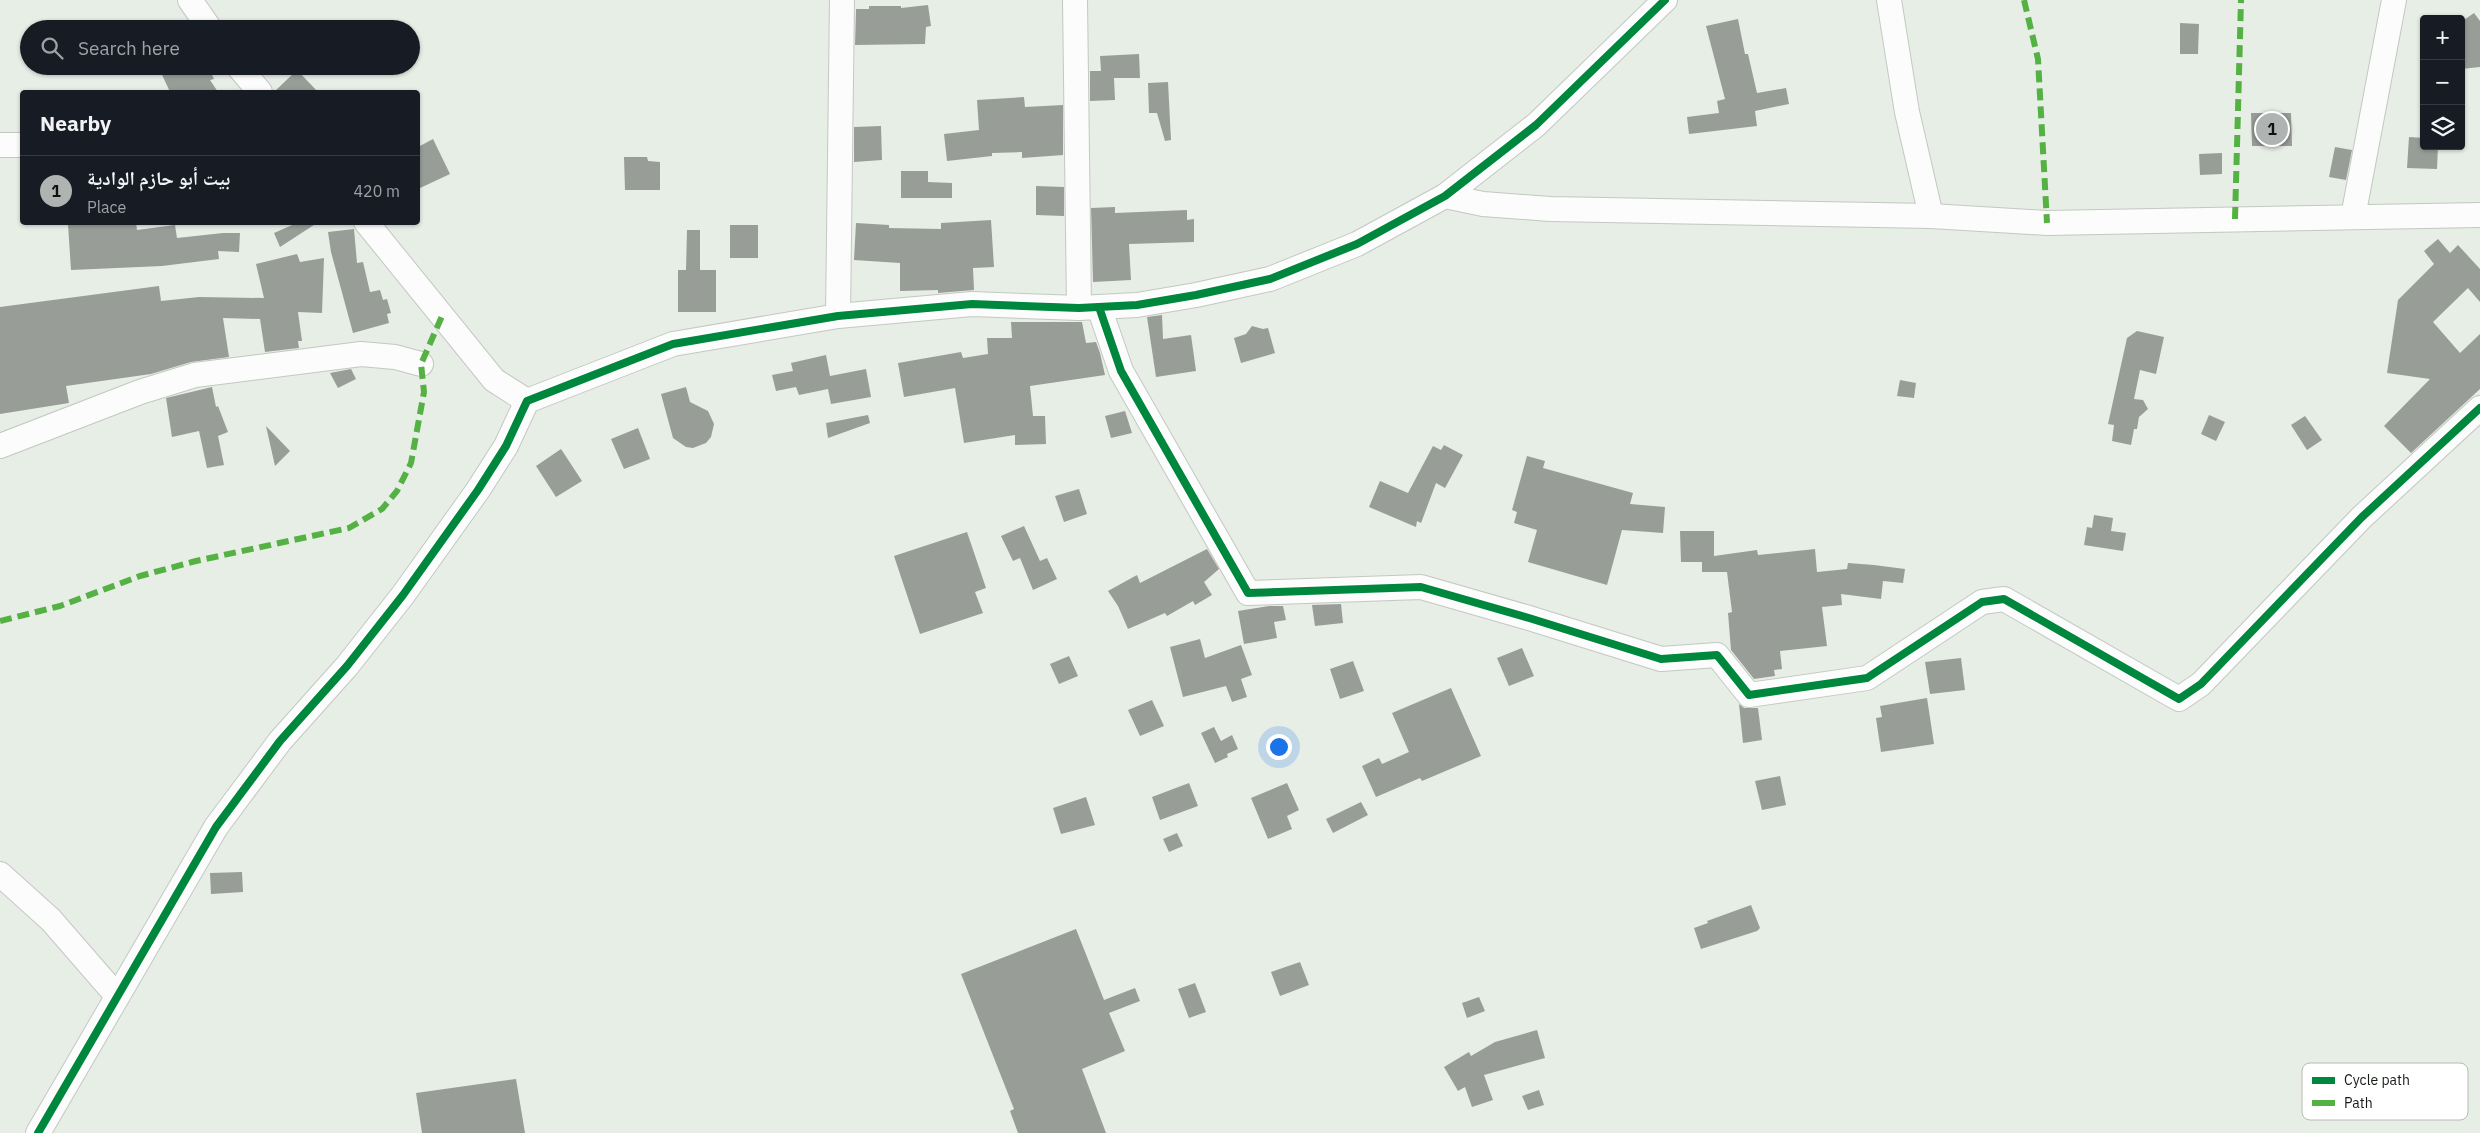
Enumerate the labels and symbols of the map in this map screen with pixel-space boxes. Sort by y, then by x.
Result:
pin: 1 [2256,110,2288,148]
your location [1266,734,1292,760]
legend [2302,1063,2468,1120]
text: Cycle path [2344,1071,2410,1089]
text: Path [2344,1094,2373,1112]

